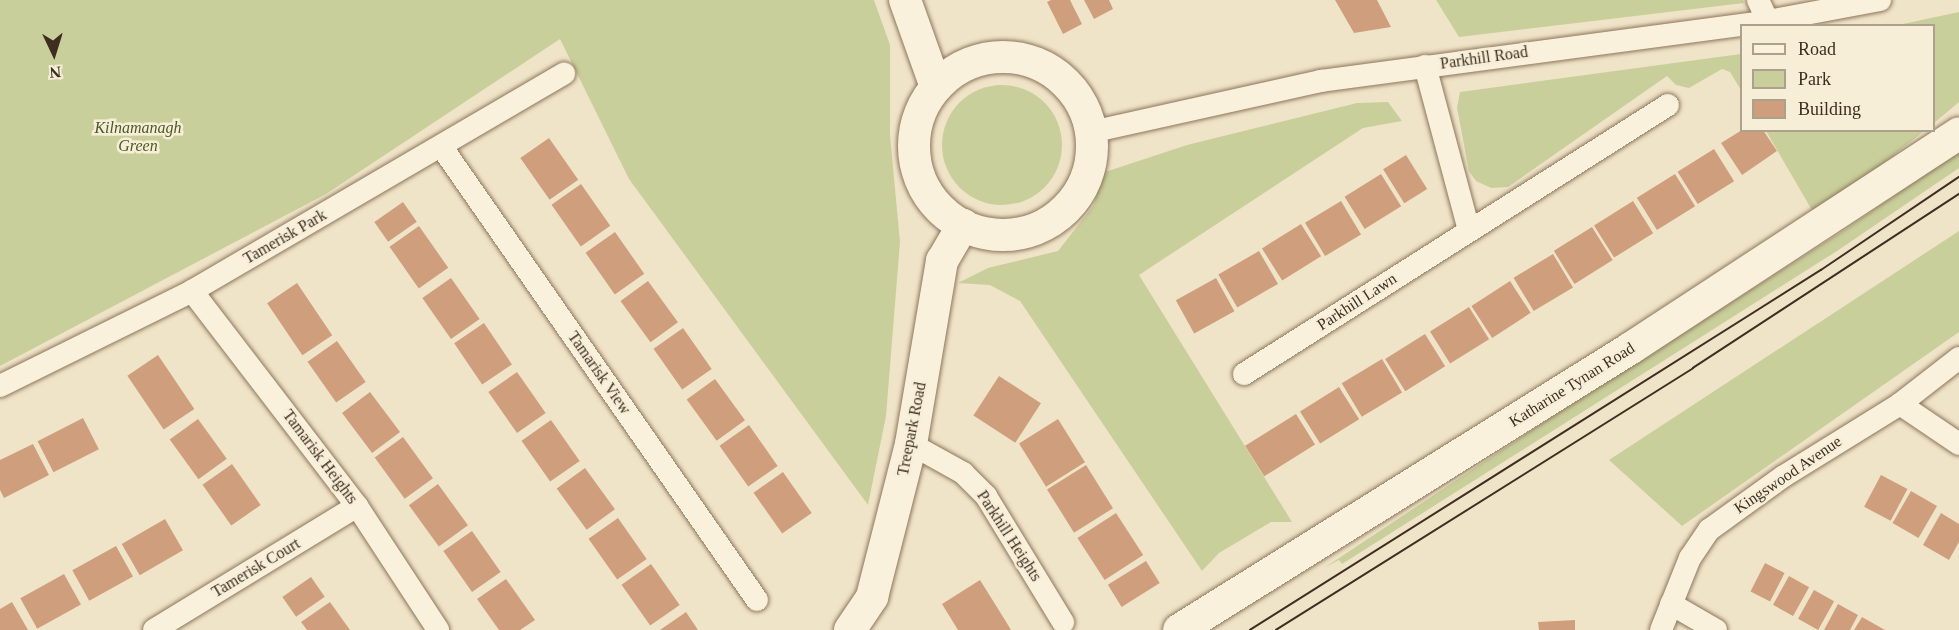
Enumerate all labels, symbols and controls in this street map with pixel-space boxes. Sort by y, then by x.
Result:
north arrow [24,24,84,84]
legend [1740,24,1935,132]
text: Road [1798,39,1836,59]
street label: Parkhill Road [1439,42,1529,74]
text: N [49,64,62,81]
text: Park [1798,69,1831,89]
text: Building [1798,99,1861,119]
park label: Kilnamanagh Green [94,118,182,156]
street label: Tamerisk Park [240,206,330,268]
street label: Parkhill Lawn [1314,269,1400,335]
street label: Tamarisk View [563,328,635,418]
street label: Katharine Tynan Road [1506,339,1638,431]
street label: Treepark Road [894,381,930,477]
street label: Tamarisk Heights [278,406,362,508]
street label: Kingswood Avenue [1730,432,1846,518]
street label: Parkhill Heights [973,487,1045,585]
street label: Tamerisk Court [208,534,304,602]

